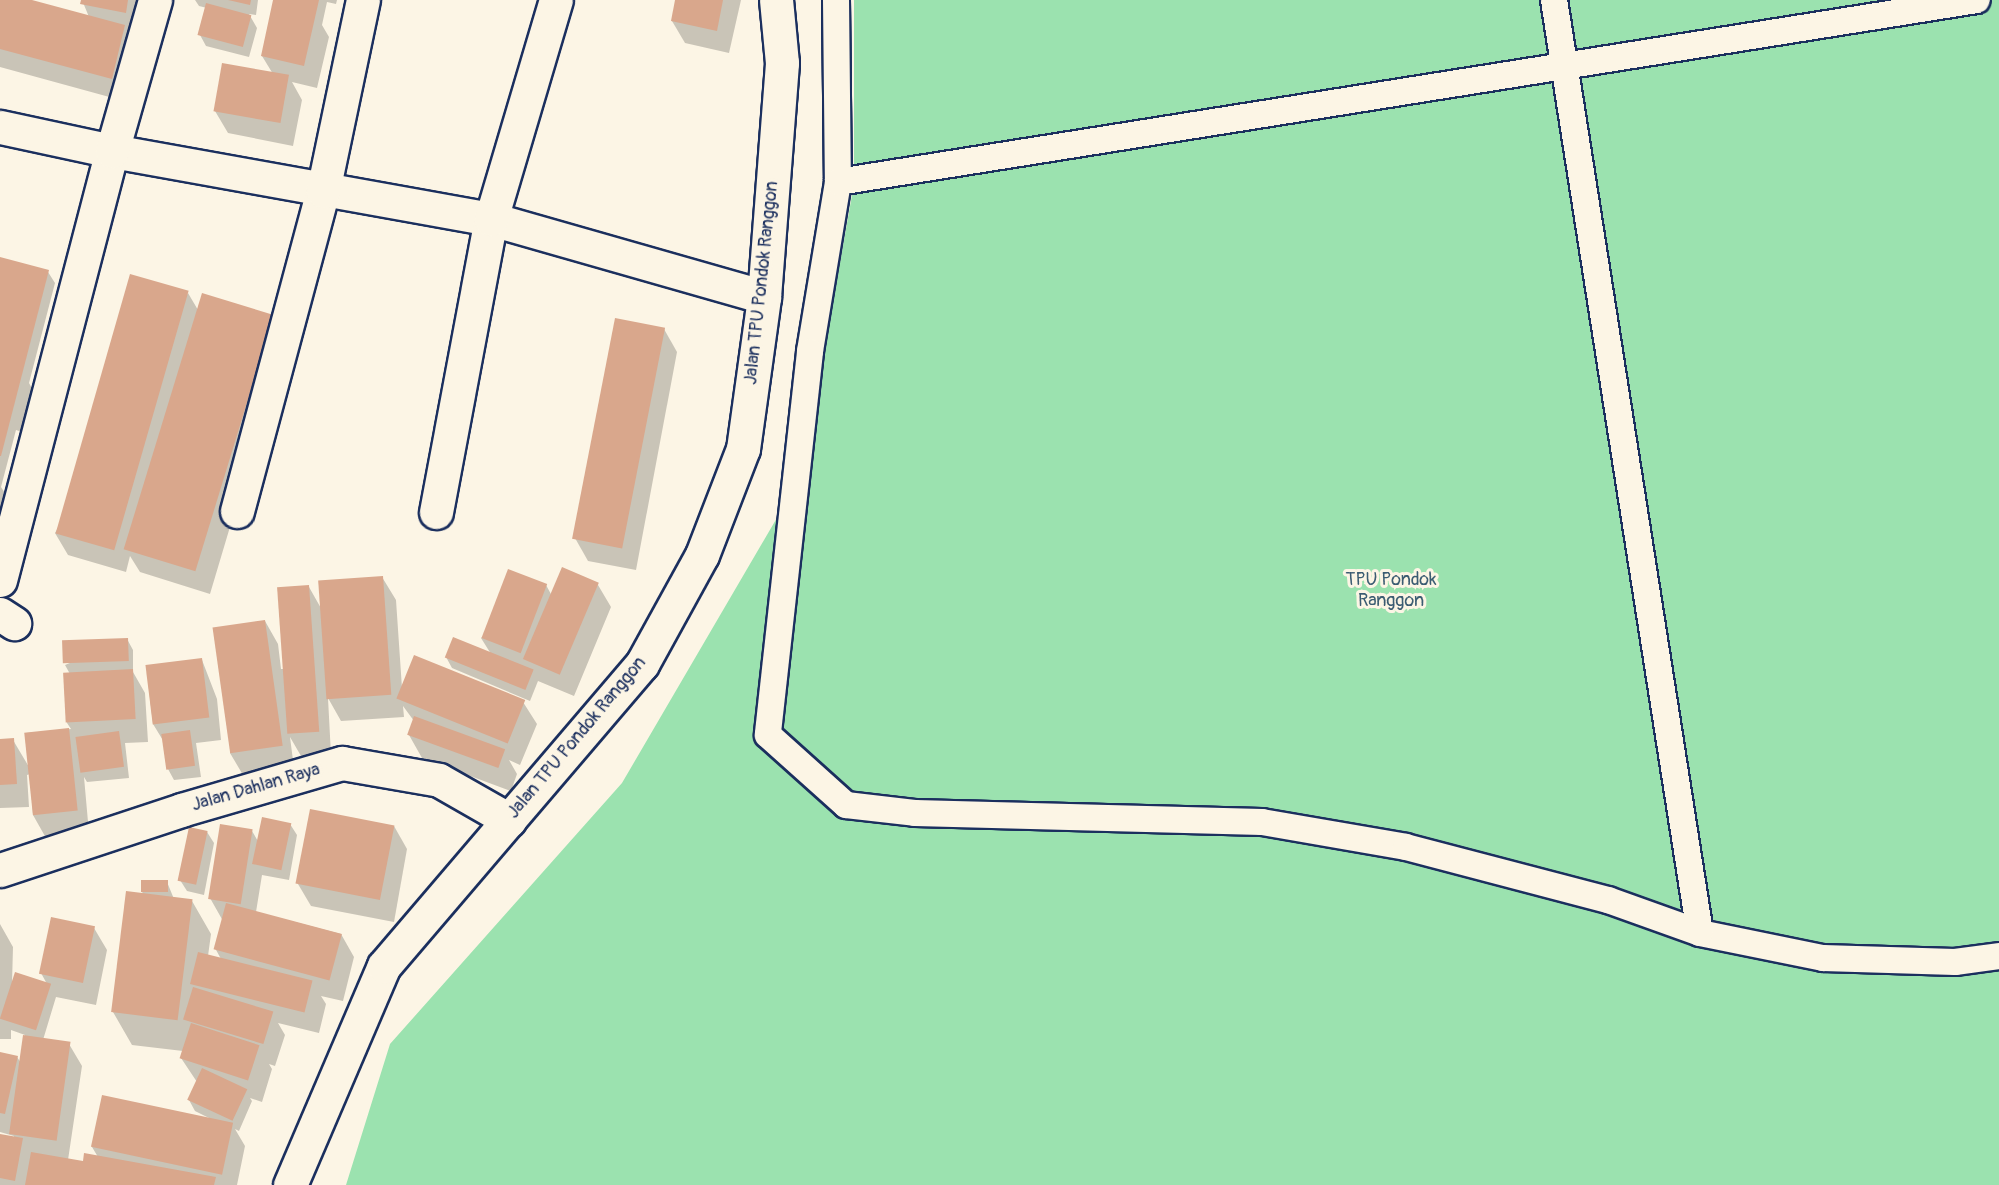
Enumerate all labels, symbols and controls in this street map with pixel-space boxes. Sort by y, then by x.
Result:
street label: Jalan TPU Pondok Ranggon [741,180,783,386]
park label: TPU Pondok Ranggon [1346,570,1436,612]
street label: Jalan TPU Pondok Ranggon [503,653,651,823]
street label: Jalan Dahlan Raya [189,759,323,817]

